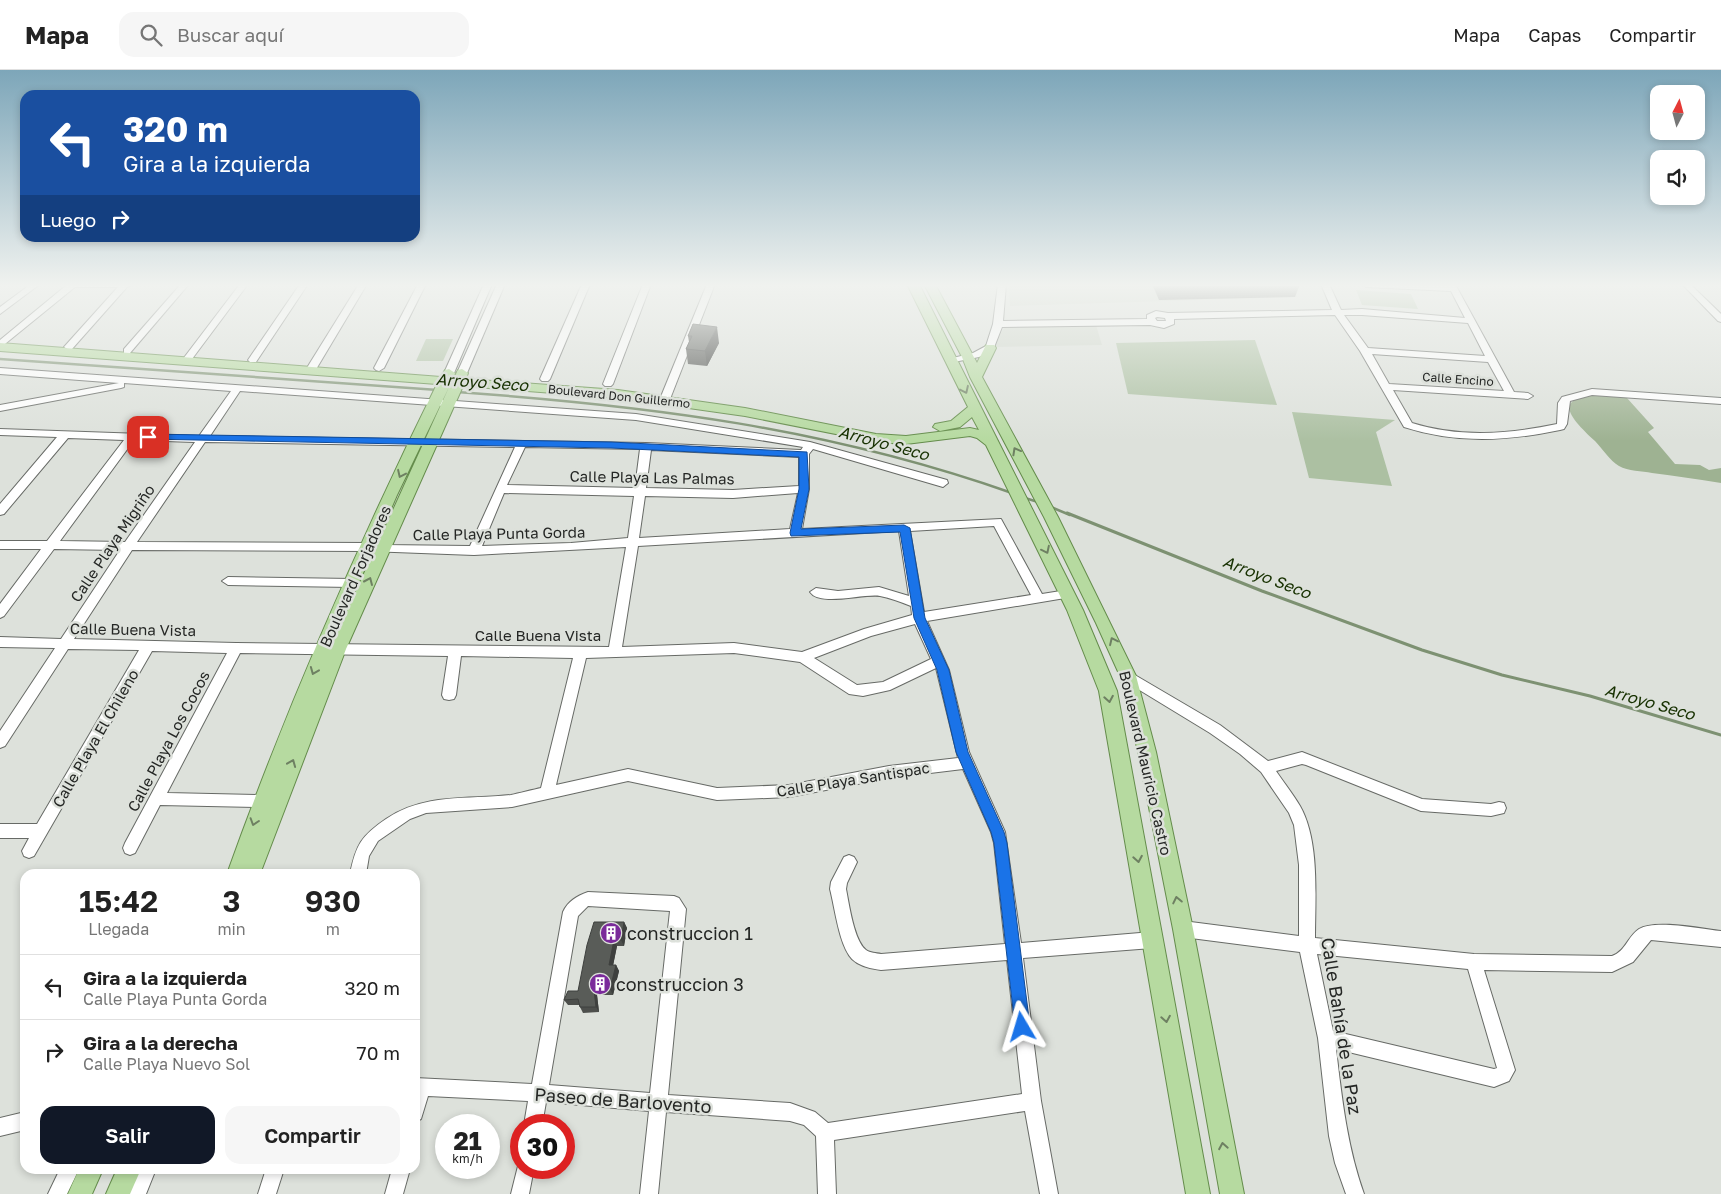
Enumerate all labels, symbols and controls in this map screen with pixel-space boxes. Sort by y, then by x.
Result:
search box [119,12,469,57]
text: Mapa [25,20,89,49]
icon: search [137,21,165,49]
text: Buscar aquí [177,23,284,46]
text: Mapa [1453,24,1500,46]
text: Capas [1528,24,1581,46]
text: Compartir [1609,24,1696,46]
north arrow [1650,85,1705,140]
map controls [1650,85,1705,205]
text: 320 m [123,108,228,150]
icon: left [40,110,105,175]
text: Gira a la izquierda [123,150,311,177]
button: sound [1650,150,1705,205]
icon: right [106,205,134,233]
text: Luego [40,208,96,231]
water label: Arroyo Seco [435,369,530,395]
street label: Calle Encino [1422,369,1494,389]
street label: Boulevard Don Guillermo [547,381,691,411]
one-way arrow [959,385,970,394]
pin [127,416,169,458]
water label: Arroyo Seco [837,421,933,465]
icon: arrive [134,423,162,451]
one-way arrow [1012,447,1022,456]
street label: Calle Playa Las Palmas [569,467,735,487]
one-way arrow [396,469,407,478]
street label: Calle Playa Migriño [66,481,158,605]
street label: Boulevard Forjadores [316,502,394,650]
street label: Calle Playa Punta Gorda [412,522,586,544]
one-way arrow [1039,545,1050,554]
water label: Arroyo Seco [1220,551,1315,603]
one-way arrow [362,577,373,586]
street label: Calle Buena Vista [70,619,196,639]
street label: Calle Buena Vista [475,626,601,644]
one-way arrow [1109,637,1119,646]
street label: Calle Playa El Chileno [48,666,142,810]
one-way arrow [310,666,320,675]
street label: Calle Playa Los Cocos [123,667,213,815]
street label: Boulevard Mauricio Castro [1116,669,1176,857]
water label: Arroyo Seco [1603,680,1699,725]
one-way arrow [1104,694,1114,703]
street label: Calle Playa Santispac [775,758,931,800]
one-way arrow [286,759,296,768]
one-way arrow [250,818,260,826]
one-way arrow [1132,854,1142,863]
text: 15:42 [79,883,158,919]
text: 3 [223,883,241,919]
text: 930 [305,883,361,919]
one-way arrow [1172,896,1183,905]
text: Llegada [88,919,149,939]
text: min [217,919,246,939]
text: m [326,919,340,939]
building icon: construccion 1 [599,921,623,945]
place label: construccion 1 [627,922,753,944]
street label: Calle Bahía de la Paz [1317,936,1367,1116]
text: Gira a la izquierda [83,966,247,989]
building icon: construccion 3 [588,972,612,996]
icon: left [40,973,68,1001]
place label: construccion 3 [616,973,744,995]
text: 320 m [345,976,400,999]
text: Calle Playa Punta Gorda [83,989,267,1009]
position arrow [995,1000,1047,1052]
one-way arrow [1161,1014,1171,1023]
text: Gira a la derecha [83,1031,238,1054]
icon: right [40,1038,68,1066]
text: 70 m [357,1041,400,1064]
text: Calle Playa Nuevo Sol [83,1054,250,1074]
street label: Paseo de Barlovento [534,1083,712,1117]
button: Salir [40,1106,215,1164]
button: Compartir [225,1106,400,1164]
speed limit sign: 30 [510,1114,575,1179]
text: 21 [453,1125,482,1156]
one-way arrow [1218,1142,1228,1150]
text: km/h [452,1151,483,1166]

